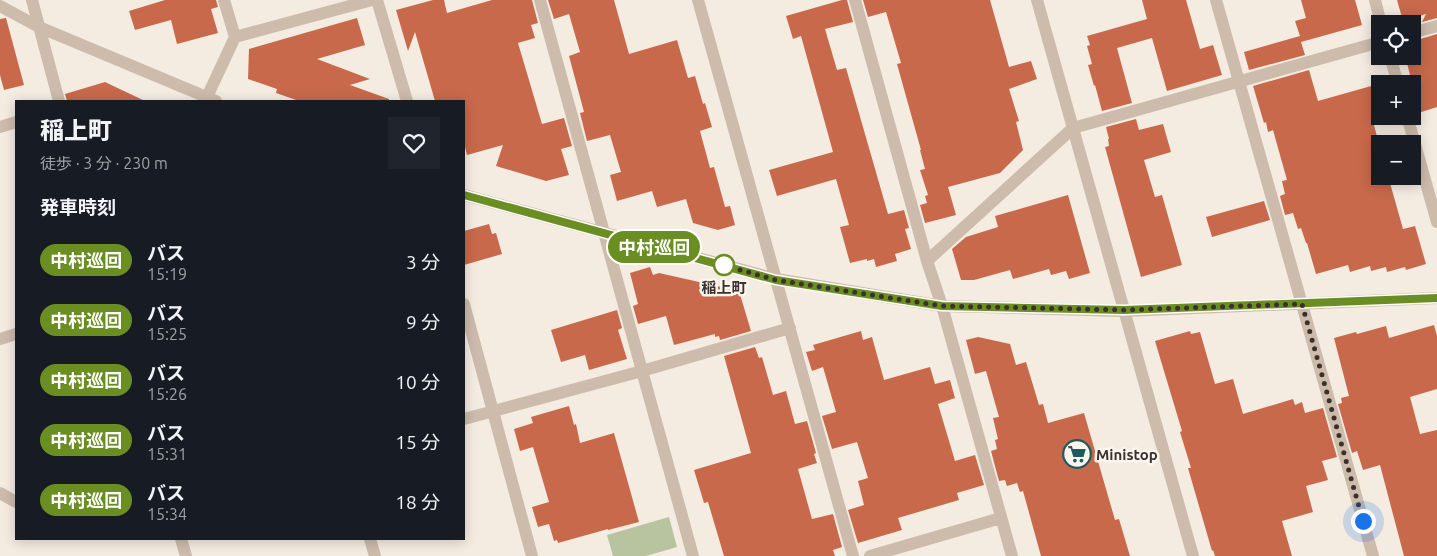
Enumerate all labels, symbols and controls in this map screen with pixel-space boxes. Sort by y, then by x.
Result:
map controls [1371,15,1421,185]
button: locate [1371,15,1421,65]
button: + [1371,75,1421,125]
text: 稲上町 [40,117,112,144]
button: heart [388,117,440,169]
button: − [1371,135,1421,185]
text: 徒歩 · 3 分 · 230 m [40,154,168,172]
text: 発車時刻 [40,196,116,218]
line badge: 中村巡回 [619,231,689,263]
text: 中村巡回 [618,237,690,257]
text: バス [147,242,185,264]
text: 中村巡回 [50,250,122,270]
text: 3 分 [406,251,440,273]
marker: 稲上町 [713,254,735,276]
text: 15:19 [147,265,187,283]
place label: 稲上町 [701,279,747,296]
text: バス [147,302,185,324]
text: 中村巡回 [50,310,122,330]
text: 9 分 [406,311,440,333]
text: 15:25 [147,325,187,343]
text: バス [147,362,185,384]
text: 中村巡回 [50,370,122,390]
text: 10 分 [395,371,440,393]
text: 15:26 [147,385,187,403]
text: バス [147,422,185,444]
text: 中村巡回 [50,430,122,450]
text: 15 分 [395,431,440,453]
supermarket icon: Ministop [1062,439,1092,469]
text: 15:31 [147,445,187,463]
place label: Ministop [1096,446,1158,463]
text: バス [147,482,185,504]
text: 中村巡回 [50,490,122,510]
text: 18 分 [395,491,440,513]
text: 15:34 [147,505,187,523]
your location [1351,509,1376,534]

